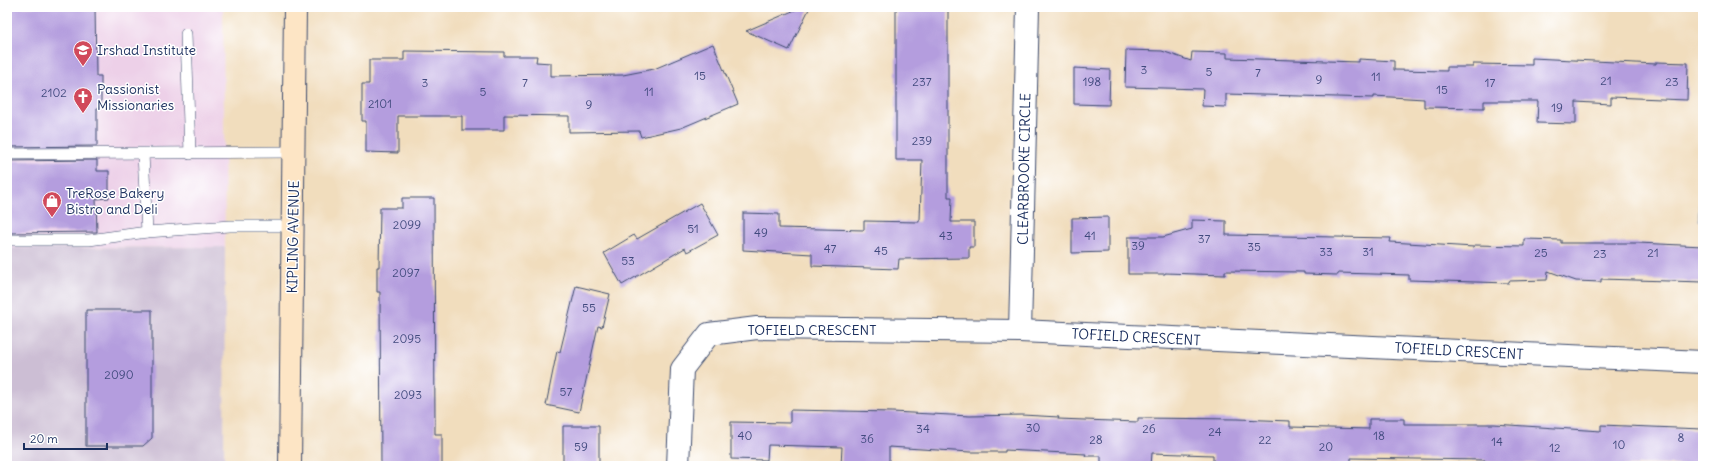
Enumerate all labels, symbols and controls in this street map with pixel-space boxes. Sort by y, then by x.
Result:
school or university icon: Irshad Institute [72,39,94,67]
place label: Irshad Institute [97,41,196,59]
house number: 3 [1141,62,1148,77]
house number: 5 [1206,64,1213,79]
house number: 7 [1255,65,1261,80]
house number: 15 [694,68,706,83]
house number: 11 [1371,69,1381,84]
house number: 9 [1316,72,1323,87]
house number: 21 [1600,73,1612,88]
house number: 237 [912,74,932,89]
house number: 198 [1083,74,1101,89]
house number: 23 [1665,74,1679,89]
house number: 3 [422,75,429,90]
house number: 7 [522,75,528,90]
house number: 17 [1485,75,1495,90]
place label: Passionist Missionaries [97,80,174,114]
house number: 15 [1436,82,1448,97]
house number: 5 [480,84,487,99]
house number: 11 [644,84,654,99]
house number: 2102 [41,85,67,100]
church icon: Passionist Missionaries [72,86,94,114]
street label: CLEARBROOKE CIRCLE [1014,93,1034,245]
house number: 2101 [368,96,392,111]
house number: 9 [586,97,593,112]
house number: 19 [1551,100,1563,115]
house number: 239 [912,133,932,148]
street label: KIPLING AVENUE [283,180,303,294]
place label: TreRose Bakery Bistro and Deli [66,184,164,218]
shop icon: TreRose Bakery Bistro and Deli [41,190,63,218]
house number: 2099 [393,217,421,232]
house number: 51 [687,221,699,236]
house number: 49 [754,225,768,240]
house number: 43 [939,228,953,243]
house number: 41 [1084,228,1096,243]
house number: 37 [1198,231,1210,246]
house number: 39 [1131,238,1145,253]
house number: 35 [1247,239,1261,254]
house number: 47 [824,241,836,256]
house number: 45 [874,243,888,258]
house number: 33 [1319,244,1333,259]
house number: 31 [1362,244,1374,259]
house number: 25 [1534,245,1548,260]
house number: 21 [1647,245,1659,260]
house number: 23 [1593,246,1607,261]
house number: 53 [621,253,635,268]
house number: 2097 [392,265,420,280]
house number: 55 [582,300,596,315]
street label: TOFIELD CRESCENT [747,321,877,339]
street label: TOFIELD CRESCENT [1071,325,1201,349]
house number: 2095 [393,331,421,346]
street label: TOFIELD CRESCENT [1394,339,1524,363]
house number: 2090 [104,367,134,382]
house number: 57 [560,384,573,399]
house number: 2093 [394,387,422,402]
house number: 30 [1026,420,1040,435]
house number: 34 [916,421,930,436]
house number: 26 [1142,421,1156,436]
house number: 24 [1208,424,1222,439]
scale bar [24,425,107,451]
house number: 40 [738,428,753,443]
house number: 18 [1373,428,1385,443]
house number: 8 [1678,430,1685,445]
text: 20 m [30,431,58,446]
house number: 36 [860,431,874,446]
house number: 28 [1089,432,1103,447]
house number: 22 [1258,432,1272,447]
house number: 14 [1491,434,1503,449]
house number: 10 [1613,437,1625,452]
house number: 59 [574,439,588,454]
house number: 20 [1319,439,1333,454]
house number: 12 [1549,440,1561,455]

